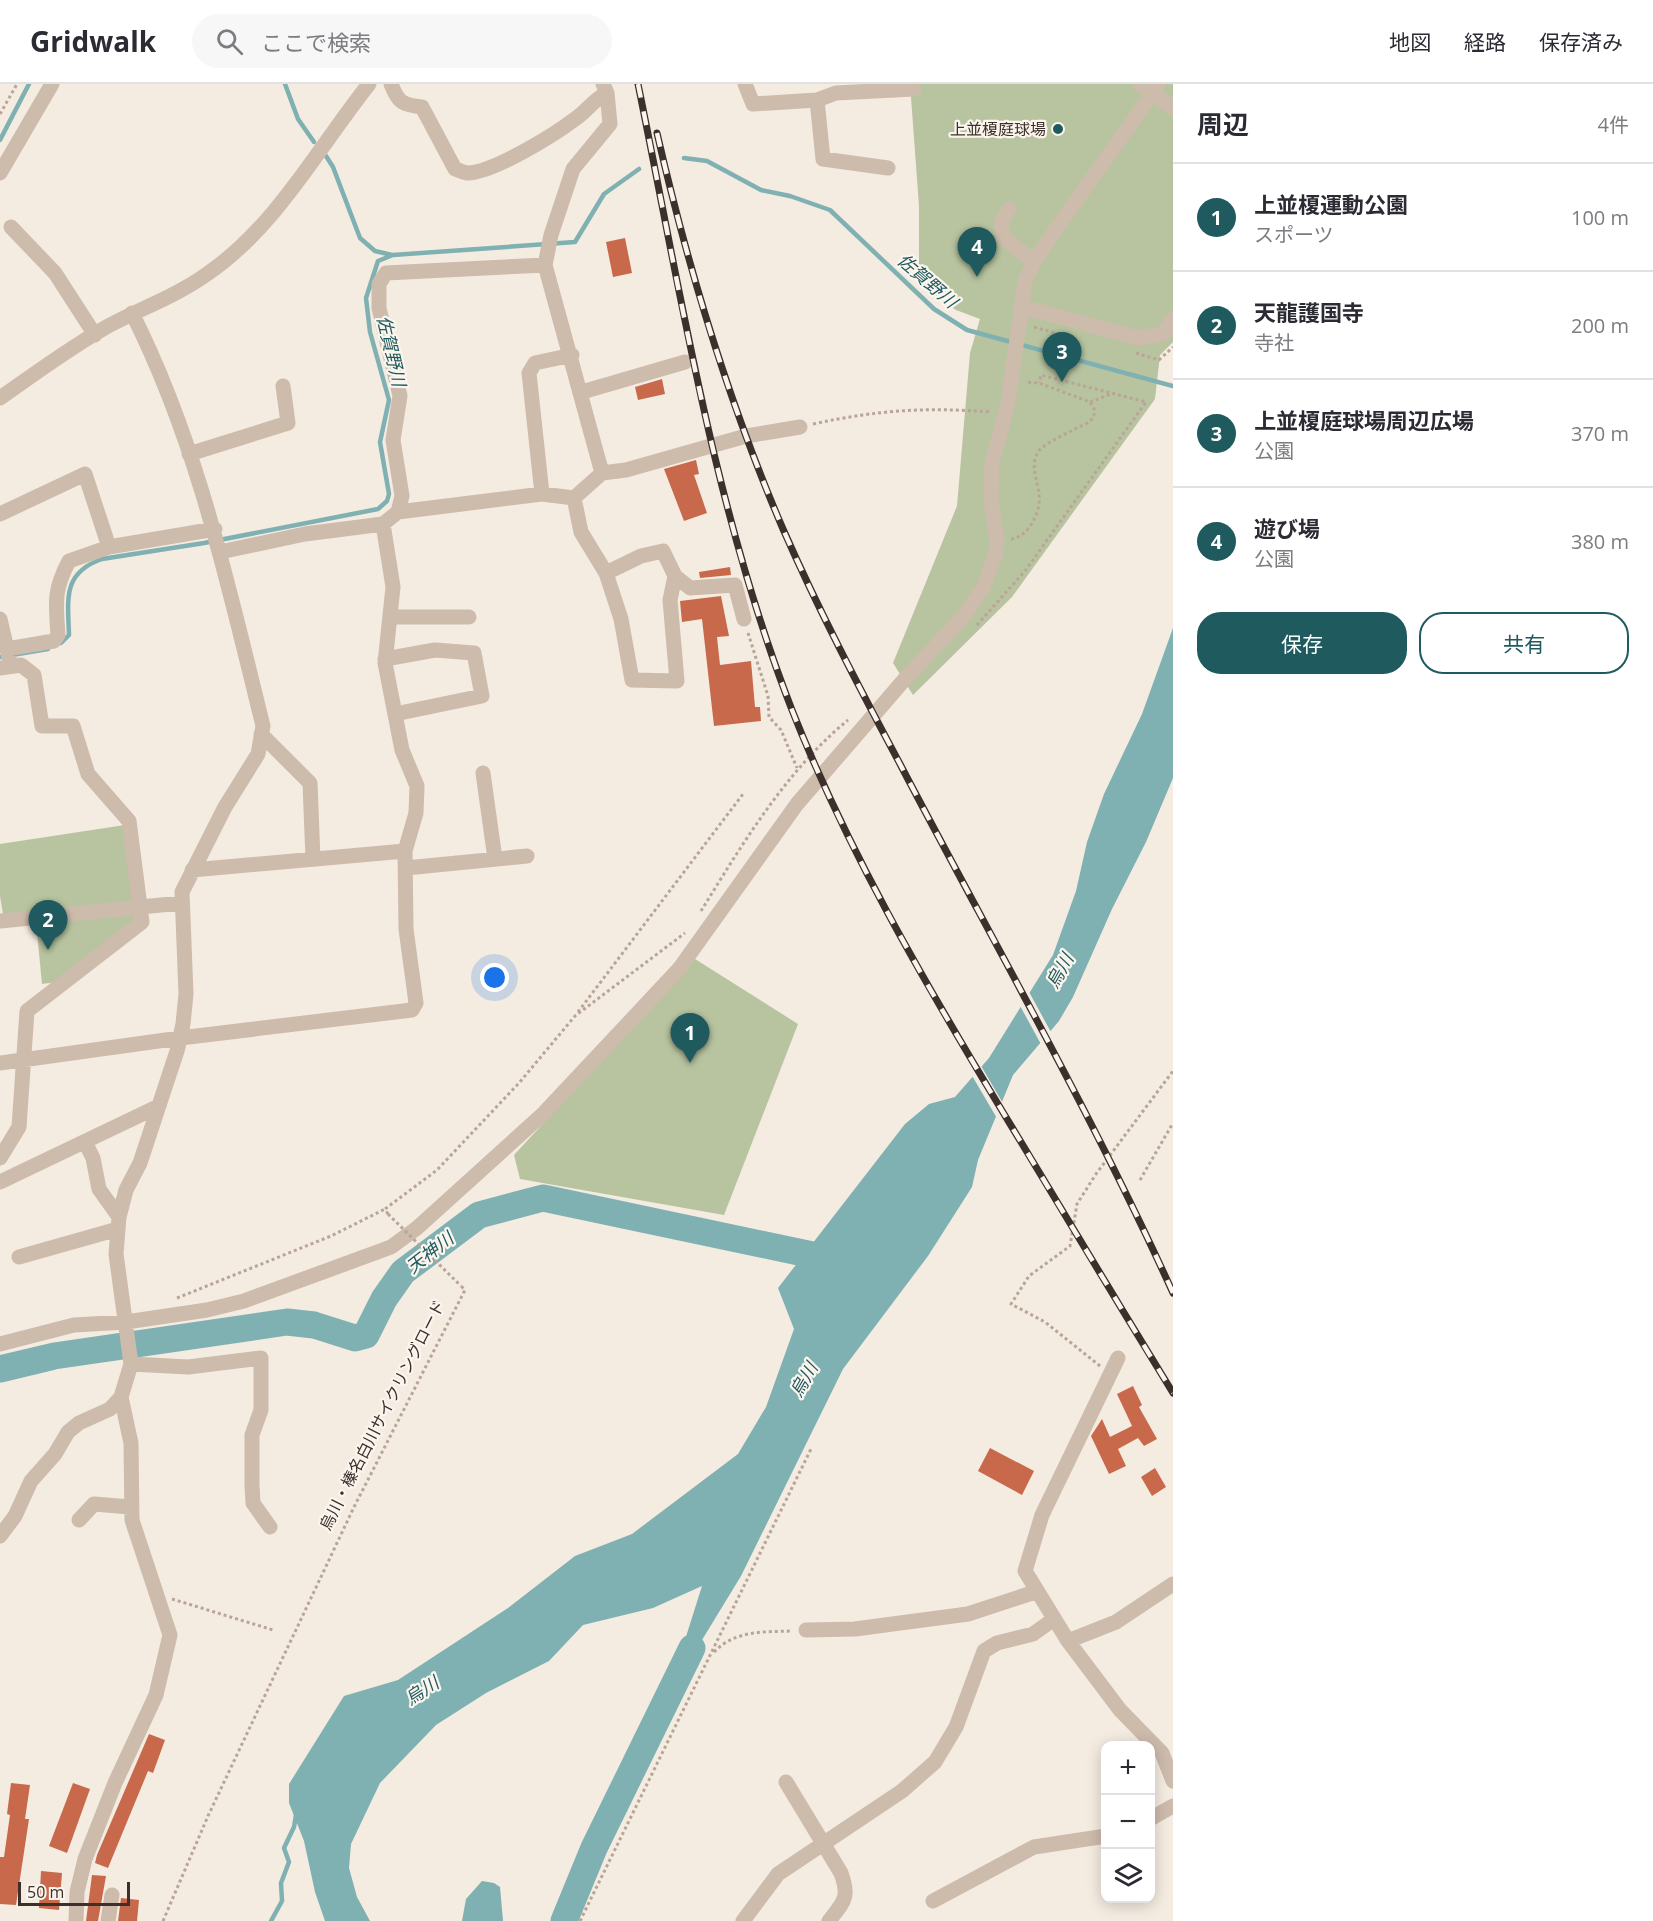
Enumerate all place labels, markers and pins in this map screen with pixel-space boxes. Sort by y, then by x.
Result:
place label: 上並榎庭球場 [950,118,1046,140]
marker: 上並榎庭球場 [1051,122,1065,136]
pin: 4 [958,228,996,277]
pin: 3 [1042,332,1082,382]
pin: 2 [28,900,68,950]
pin: 1 [670,1014,710,1063]

